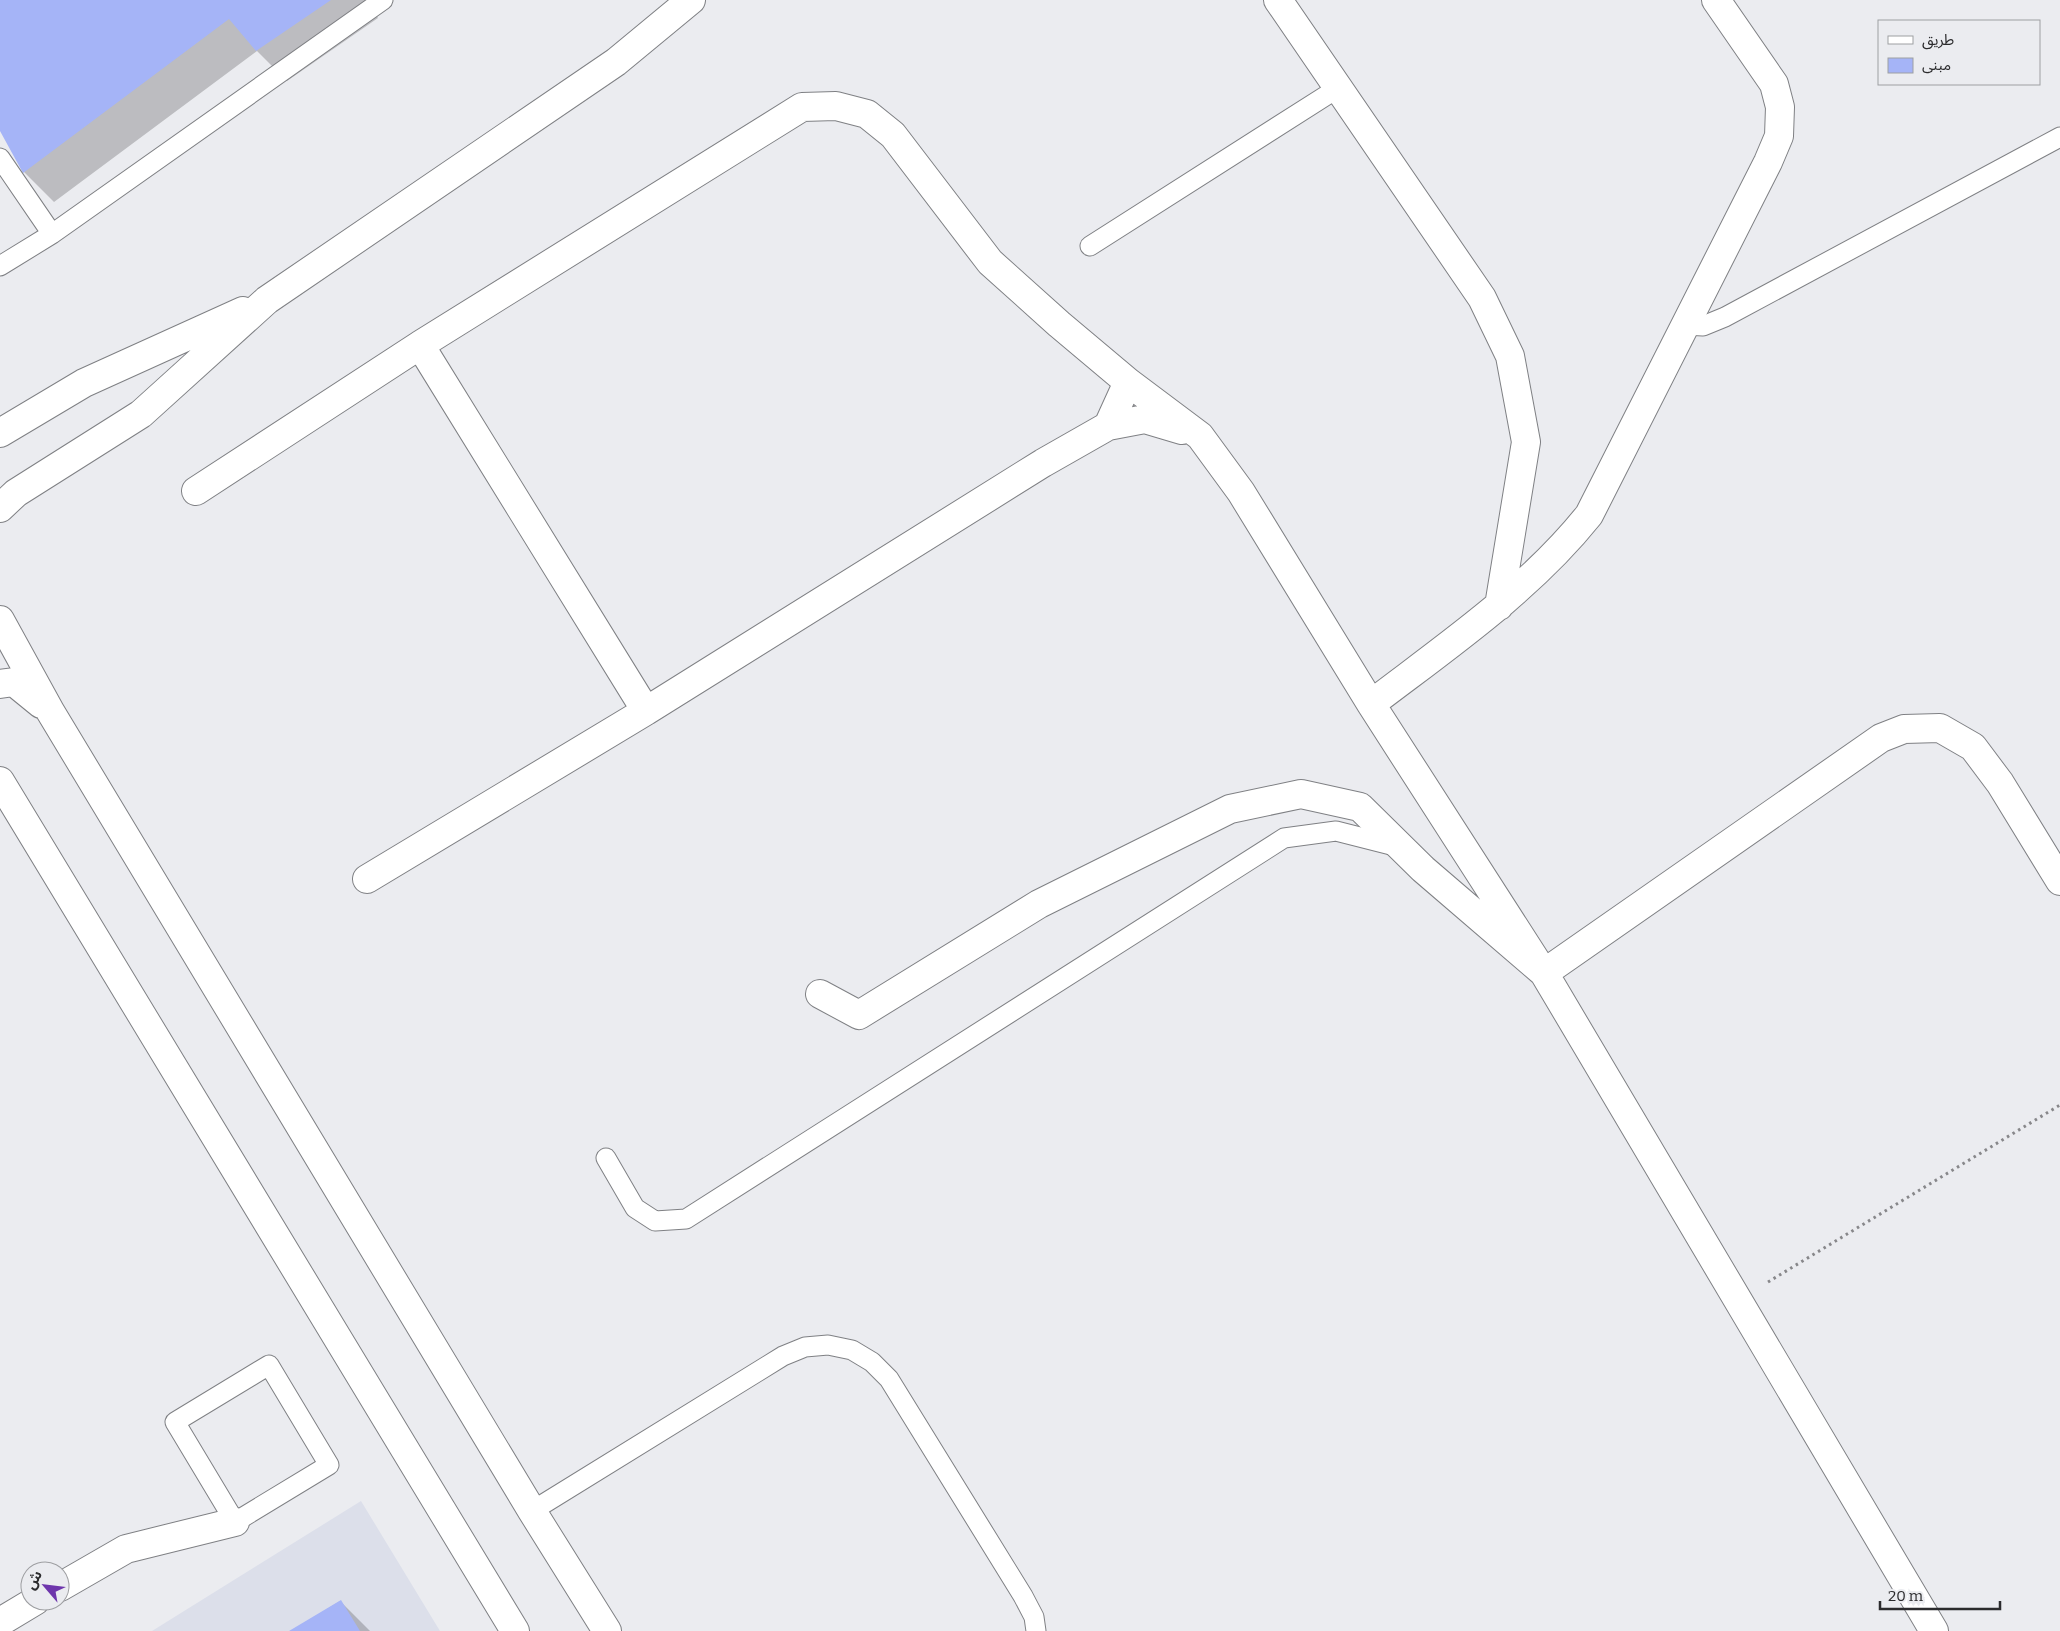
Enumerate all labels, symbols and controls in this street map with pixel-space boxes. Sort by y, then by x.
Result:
legend [1878,20,2040,85]
text: طريق [1922,31,1954,50]
text: مبنى [1922,56,1951,74]
north arrow [20,1561,70,1611]
text: ش [22,1568,46,1593]
scale bar [1880,1578,2000,1610]
text: 20 m [1888,1587,1924,1605]

